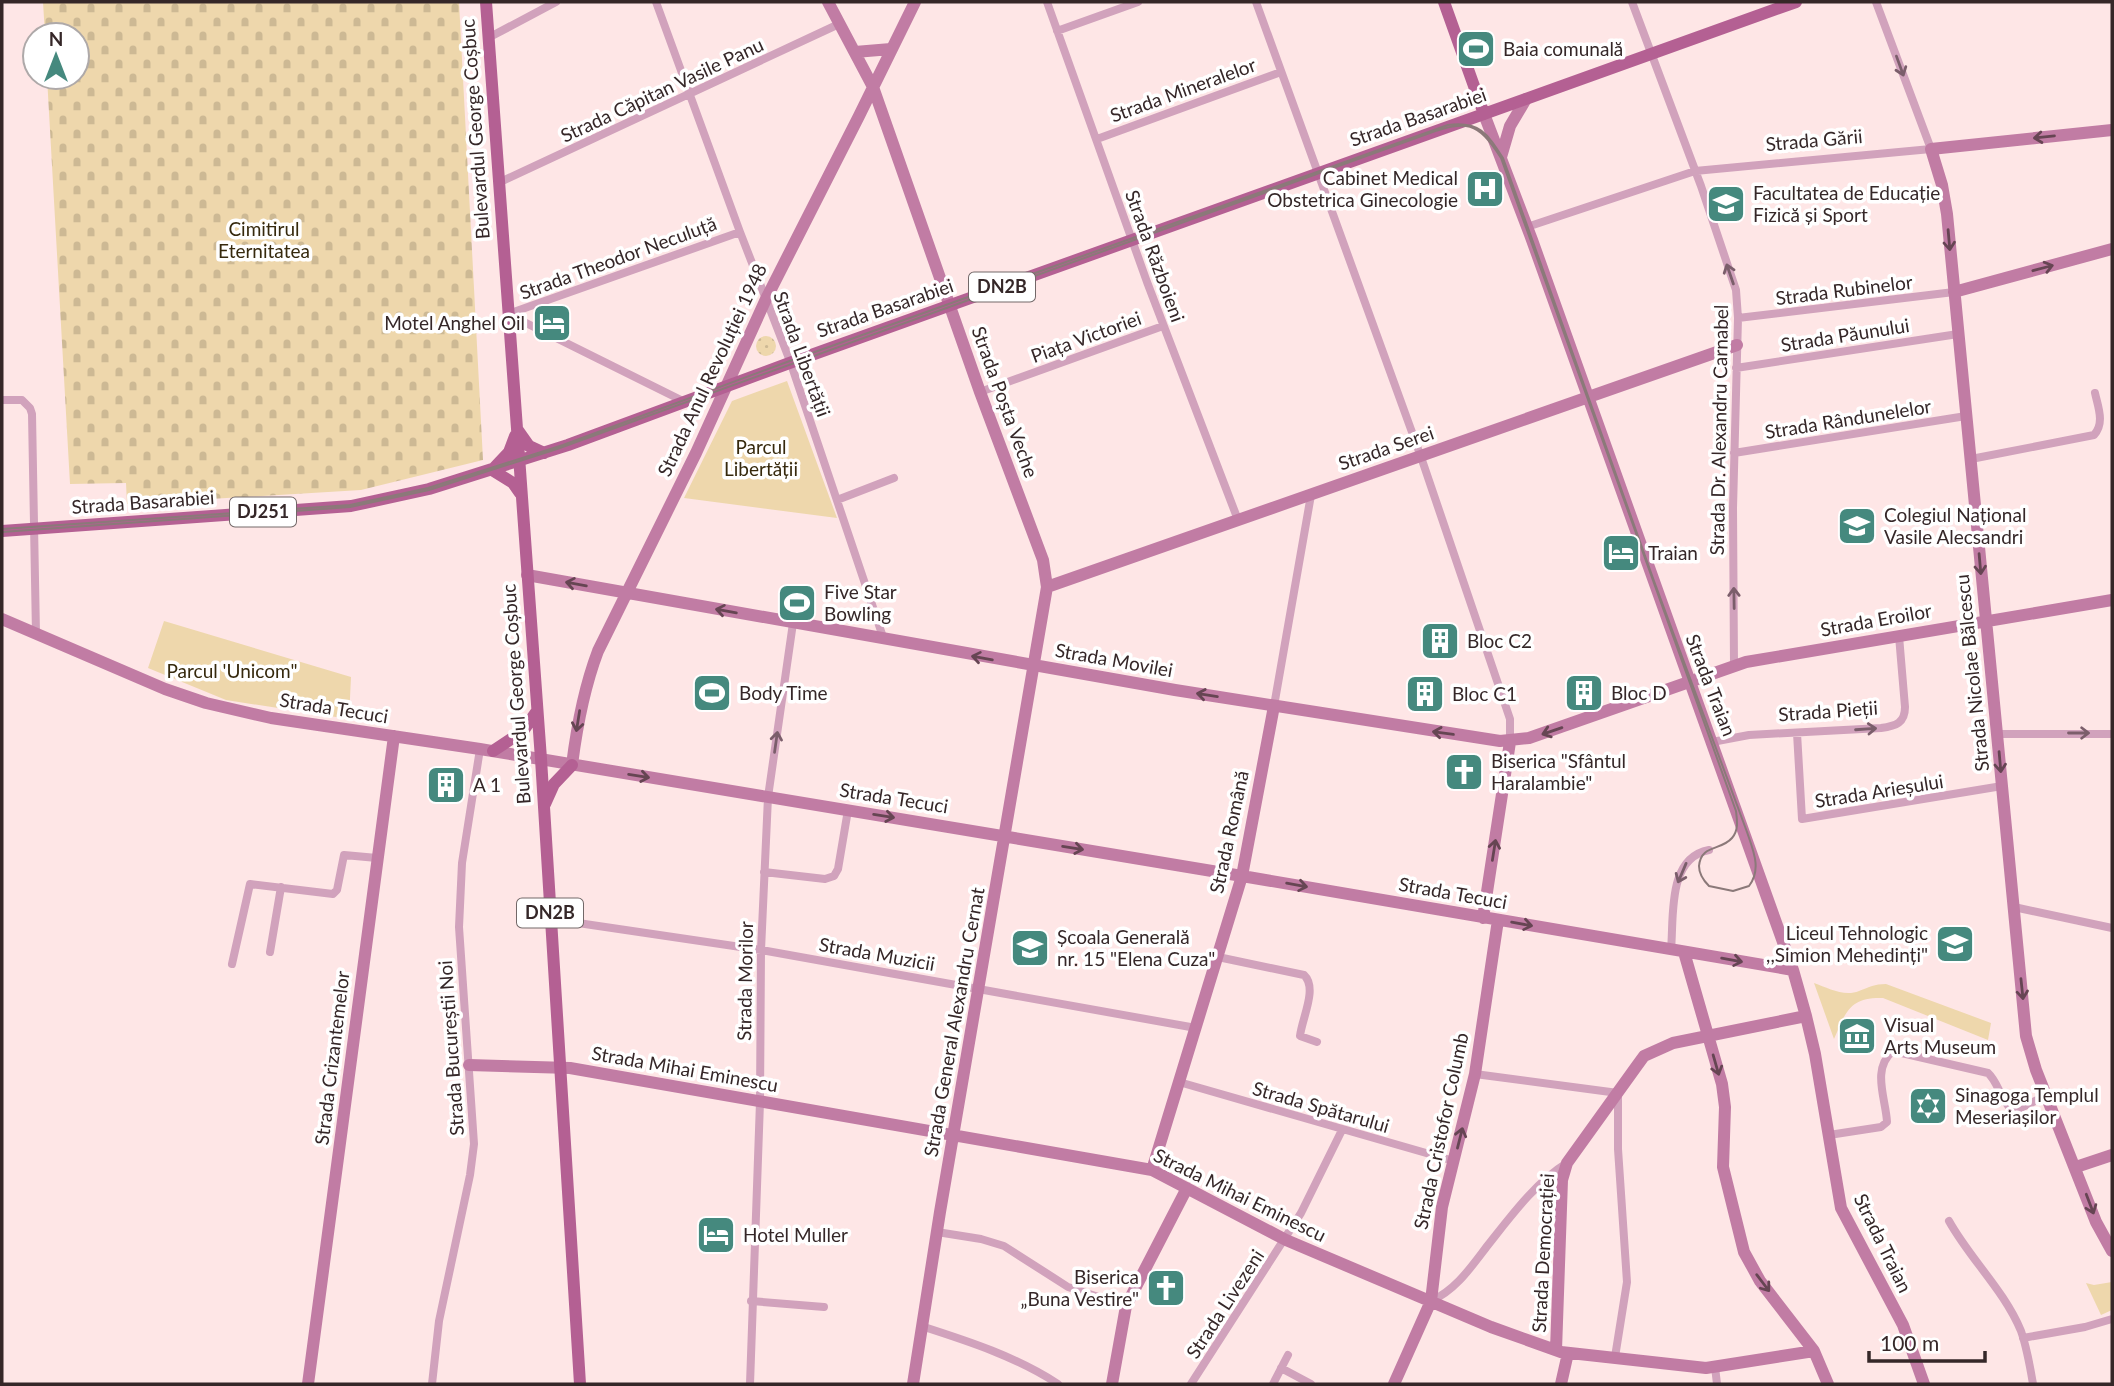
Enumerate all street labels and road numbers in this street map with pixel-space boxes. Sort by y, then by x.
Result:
street label: Bulevardul George Coșbuc [455,18,494,240]
street label: Strada Căpitan Vasile Panu [557,32,767,147]
street label: Strada Mineralelor [1107,52,1259,127]
street label: Strada Basarabiei [1346,82,1489,151]
street label: Strada Gării [1765,124,1863,155]
street label: Strada Războieni [1121,187,1190,325]
street label: Strada Theodor Neculuță [516,211,719,304]
street label: Strada Anul Revoluției 1948 [652,260,771,480]
street label: Strada Rubinelor [1774,270,1914,309]
road number: DN2B [969,272,1035,302]
street label: Strada Basarabiei [813,273,956,342]
street label: Strada Libertății [769,288,836,420]
street label: Strada Dr. Alexandru Carnabel [1705,304,1732,556]
street label: Piața Victoriei [1028,306,1144,367]
street label: Strada Păunului [1779,313,1911,356]
street label: Strada Poșta Veche [967,323,1044,481]
street label: Strada Rândunelelor [1763,394,1933,443]
street label: Strada Serei [1335,420,1437,475]
street label: Strada Basarabiei [71,485,215,518]
road number: DJ251 [230,498,296,526]
street label: Strada Nicolae Bălcescu [1950,573,1993,773]
street label: Bulevardul George Coșbuc [496,583,535,805]
street label: Strada Eroilor [1818,598,1933,641]
street label: Strada Traian [1682,631,1741,739]
street label: Strada Movilei [1053,638,1175,681]
street label: Strada Tecuci [278,688,390,727]
street label: Strada Pieții [1777,696,1878,725]
street label: Strada Română [1204,768,1253,895]
street label: Strada Arieșului [1813,769,1945,812]
street label: Strada Tecuci [838,778,950,817]
street label: Strada Tecuci [1397,872,1509,913]
street label: Strada General Alexandru Cernat [918,885,989,1158]
road number: DN2B [517,898,583,928]
street label: Strada Morilor [732,921,757,1041]
street label: Strada Muzicii [817,932,937,975]
street label: Strada Bucureștii Noi [433,960,468,1136]
street label: Strada Crizantemelor [309,970,354,1146]
street label: Strada Cristofor Columb [1408,1030,1473,1231]
street label: Strada Mihai Eminescu [590,1041,780,1096]
street label: Strada Spătarului [1250,1076,1392,1137]
street label: Strada Mihai Eminescu [1150,1143,1330,1246]
street label: Strada Democrației [1527,1173,1558,1333]
street label: Strada Traian [1850,1190,1917,1296]
street label: Strada Livezeni [1181,1245,1268,1363]

